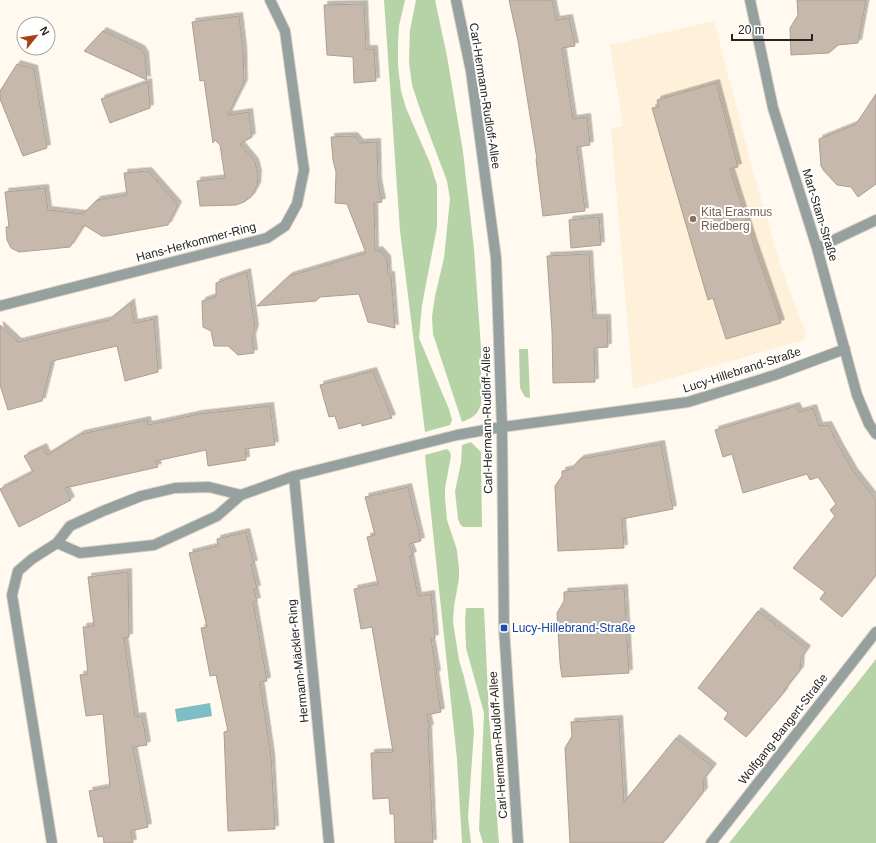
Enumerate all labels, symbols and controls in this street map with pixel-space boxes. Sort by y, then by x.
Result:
north arrow [16,16,56,56]
scale bar [732,16,812,42]
street label: Carl-Hermann-Rudloff-Allee [467,22,504,170]
text: 20 m [738,23,765,37]
text: N [37,25,52,37]
street label: Mart-Stam-Straße [799,167,841,263]
place label: Kita Erasmus Riedberg [701,205,772,233]
marker: Kita Erasmus Riedberg [688,214,698,224]
street label: Hans-Herkommer-Ring [135,219,257,265]
street label: Lucy-Hillebrand-Straße [681,344,803,396]
street label: Carl-Hermann-Rudloff-Allee [479,346,495,494]
street label: Hermann-Mäckler-Ring [285,599,311,723]
place label: Lucy-Hillebrand-Straße [512,621,636,635]
marker: Lucy-Hillebrand-Straße [499,623,509,633]
street label: Carl-Hermann-Rudloff-Allee [486,670,510,819]
street label: Wolfgang-Bangert-Straße [735,671,831,787]

